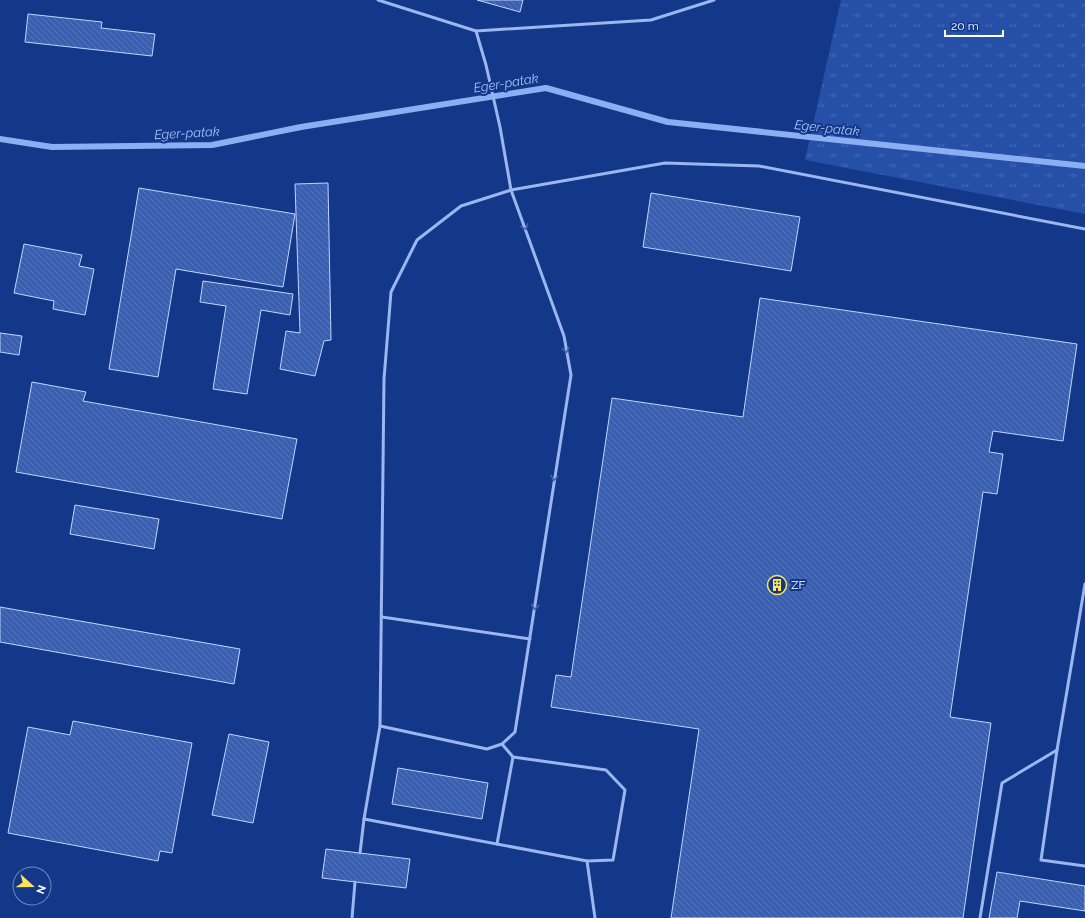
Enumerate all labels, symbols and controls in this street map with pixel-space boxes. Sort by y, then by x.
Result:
scale bar [945,12,1003,38]
text: 20 m [951,19,979,33]
water label: Eger-patak [472,70,540,96]
water label: Eger-patak [794,117,860,139]
water label: Eger-patak [154,124,220,142]
one-way arrow [520,224,528,231]
one-way arrow [561,347,570,353]
one-way arrow [551,475,559,482]
building icon: ZF [766,574,788,596]
place label: ZF [791,578,806,592]
one-way arrow [531,604,539,610]
north arrow [12,866,52,906]
text: N [33,883,48,896]

